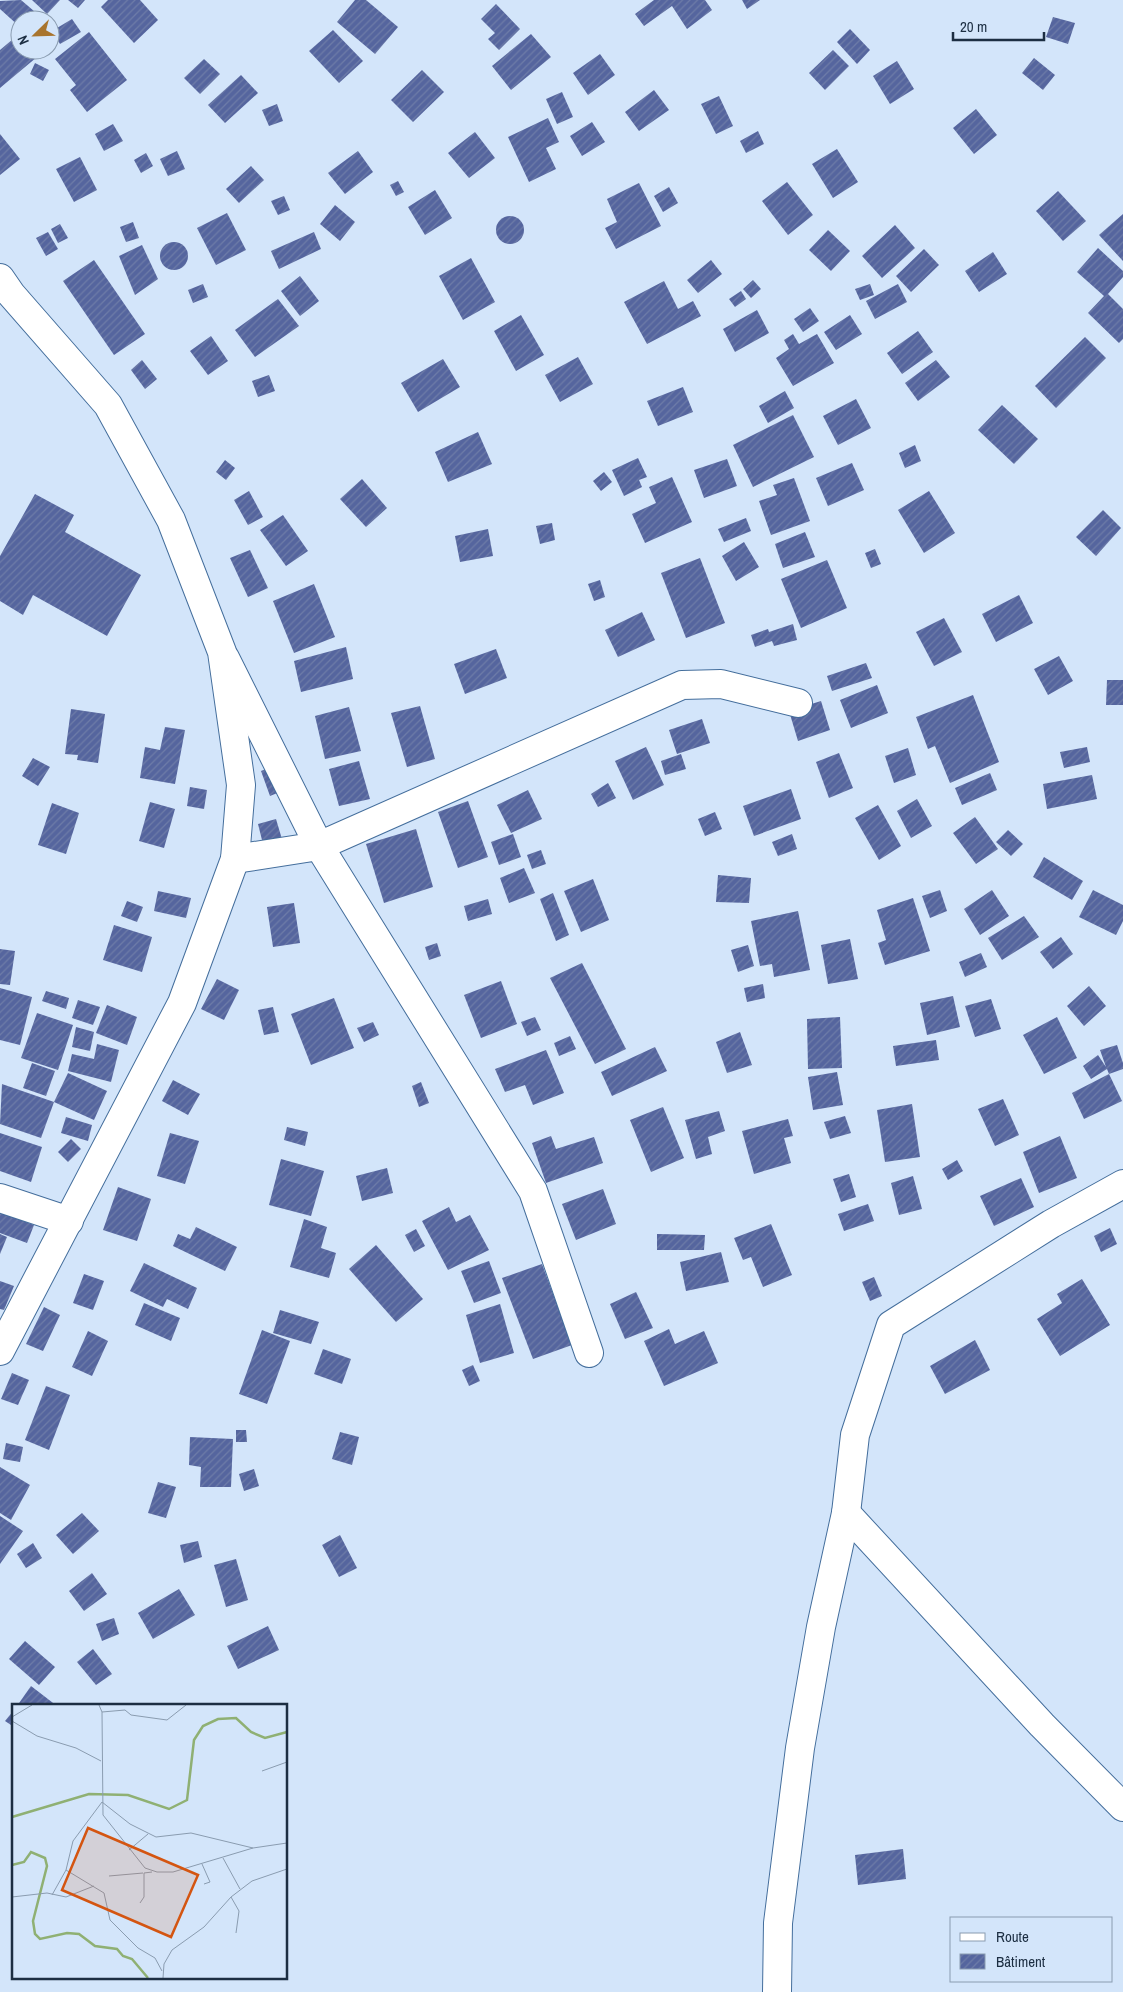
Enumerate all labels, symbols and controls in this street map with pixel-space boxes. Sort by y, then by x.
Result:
north arrow [10,10,60,60]
scale bar [953,10,1044,42]
text: 20 m [960,16,987,37]
text: N [13,33,33,47]
inset map [12,1704,288,1980]
legend [950,1917,1113,1982]
text: Route [996,1926,1029,1947]
text: Bâtiment [996,1951,1046,1972]

